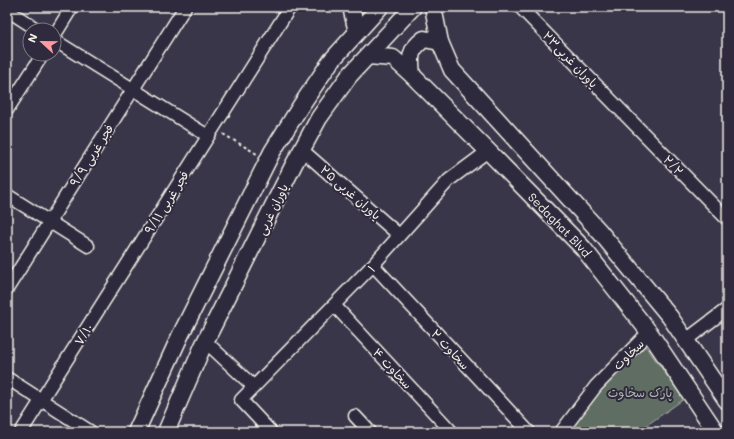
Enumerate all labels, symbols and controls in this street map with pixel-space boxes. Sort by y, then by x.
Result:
north arrow [22,22,62,62]
street label: یاوران غربی۲۳ [539,27,602,92]
text: N [24,31,41,45]
street label: ۹/۹ فجر غربی [66,121,117,190]
street label: ۲/۲ [660,151,688,179]
street label: یاوران غربی ۲۵ [317,161,385,223]
street label: ۹/۱۱ فجر غربی [140,167,193,237]
street label: یاوران غربی [253,181,292,238]
street label: Sedaghat Blvd [525,189,595,260]
street label: ۱ [364,261,378,275]
street label: ۷/۱۰ [70,320,96,348]
street label: سخاوت ۲ [428,325,474,373]
street label: سخاوت [609,335,648,374]
street label: سخاوت ۴ [369,344,416,393]
park label: پارک سخاوت [608,384,672,401]

